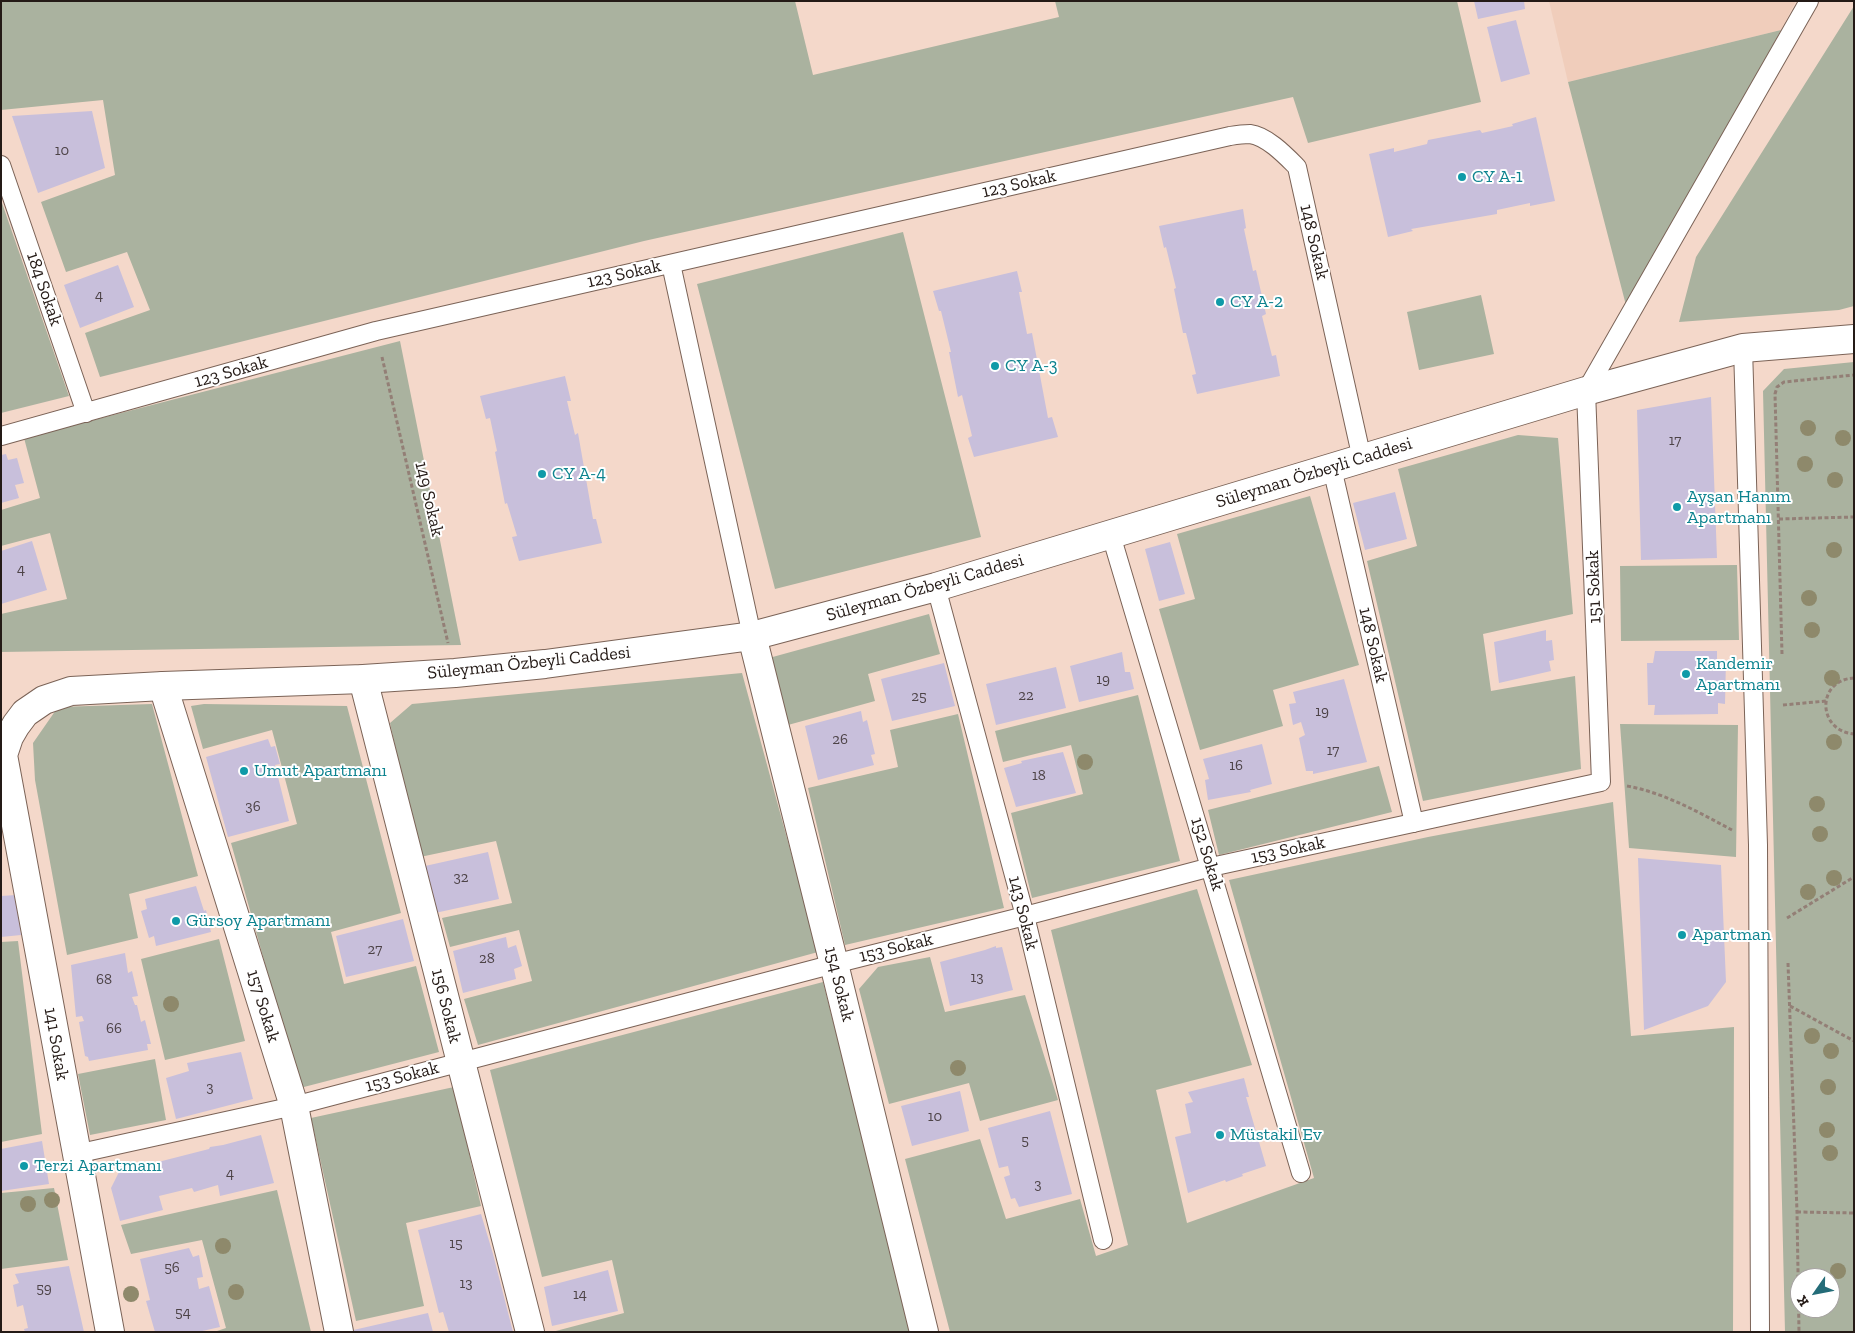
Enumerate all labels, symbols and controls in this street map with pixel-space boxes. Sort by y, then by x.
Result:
house number: 10 [55,142,69,160]
street label: 123 Sokak [980,165,1058,203]
place label: CY A-1 [1472,166,1523,188]
marker: CY A-1 [1456,171,1468,183]
street label: 148 Sokak [1295,202,1333,282]
street label: 184 Sokak [21,249,67,329]
street label: 123 Sokak [585,255,663,293]
house number: 4 [95,287,103,305]
place label: CY A-2 [1230,291,1283,313]
marker: CY A-2 [1214,296,1226,308]
street label: 123 Sokak [192,351,270,393]
place label: CY A-3 [1005,355,1058,377]
marker: CY A-3 [989,360,1001,372]
house number: 17 [1669,432,1681,450]
street label: Süleyman Özbeyli Caddesi [1213,433,1415,513]
street label: 149 Sokak [410,459,448,539]
place label: CY A-4 [552,463,606,485]
marker: CY A-4 [536,468,548,480]
place label: Ayşan Hanım Apartmanı [1687,486,1791,528]
marker: Ayşan Hanım Apartmanı [1671,501,1683,513]
street label: Süleyman Özbeyli Caddesi [824,550,1026,626]
street label: 151 Sokak [1582,550,1606,624]
house number: 4 [17,561,25,579]
street label: 148 Sokak [1354,605,1392,685]
street label: Süleyman Özbeyli Caddesi [426,642,632,684]
place label: Kandemir Apartmanı [1696,653,1780,696]
marker: Kandemir Apartmanı [1680,668,1692,680]
house number: 19 [1096,671,1110,689]
house number: 22 [1018,687,1034,705]
house number: 25 [911,688,927,706]
house number: 19 [1315,703,1329,721]
house number: 26 [832,731,848,749]
house number: 17 [1327,742,1339,760]
house number: 16 [1229,757,1243,775]
place label: Umut Apartmanı [254,760,387,782]
marker: Umut Apartmanı [238,765,250,777]
house number: 18 [1032,767,1046,785]
house number: 36 [245,798,261,816]
street label: 152 Sokak [1186,815,1228,893]
street label: 153 Sokak [1249,832,1327,868]
house number: 32 [453,869,469,887]
street label: 143 Sokak [1003,874,1043,952]
place label: Gürsoy Apartmanı [186,910,330,932]
marker: Gürsoy Apartmanı [170,915,182,927]
place label: Apartman [1692,924,1771,946]
street label: 153 Sokak [857,928,935,968]
marker: Apartman [1676,929,1688,941]
house number: 27 [368,941,382,959]
street label: 154 Sokak [819,944,859,1024]
house number: 28 [479,950,495,968]
street label: 157 Sokak [242,967,284,1045]
street label: 156 Sokak [426,967,466,1045]
house number: 13 [970,969,984,987]
house number: 68 [96,971,112,989]
street label: 141 Sokak [39,1006,73,1082]
house number: 66 [106,1020,122,1038]
street label: 153 Sokak [363,1057,441,1097]
house number: 3 [206,1079,214,1097]
house number: 10 [928,1108,942,1126]
place label: Müstakil Ev [1230,1124,1322,1146]
marker: Müstakil Ev [1214,1129,1226,1141]
house number: 5 [1021,1132,1029,1150]
place label: Terzi Apartmanı [34,1155,161,1177]
marker: Terzi Apartmanı [18,1160,30,1172]
house number: 4 [226,1165,234,1183]
house number: 3 [1034,1176,1042,1194]
house number: 15 [449,1235,463,1253]
house number: 56 [164,1259,180,1277]
north arrow [1790,1268,1840,1318]
house number: 13 [459,1275,473,1293]
house number: 59 [36,1280,52,1298]
house number: 14 [573,1286,587,1304]
text: K [1793,1292,1813,1309]
house number: 54 [175,1304,191,1322]

